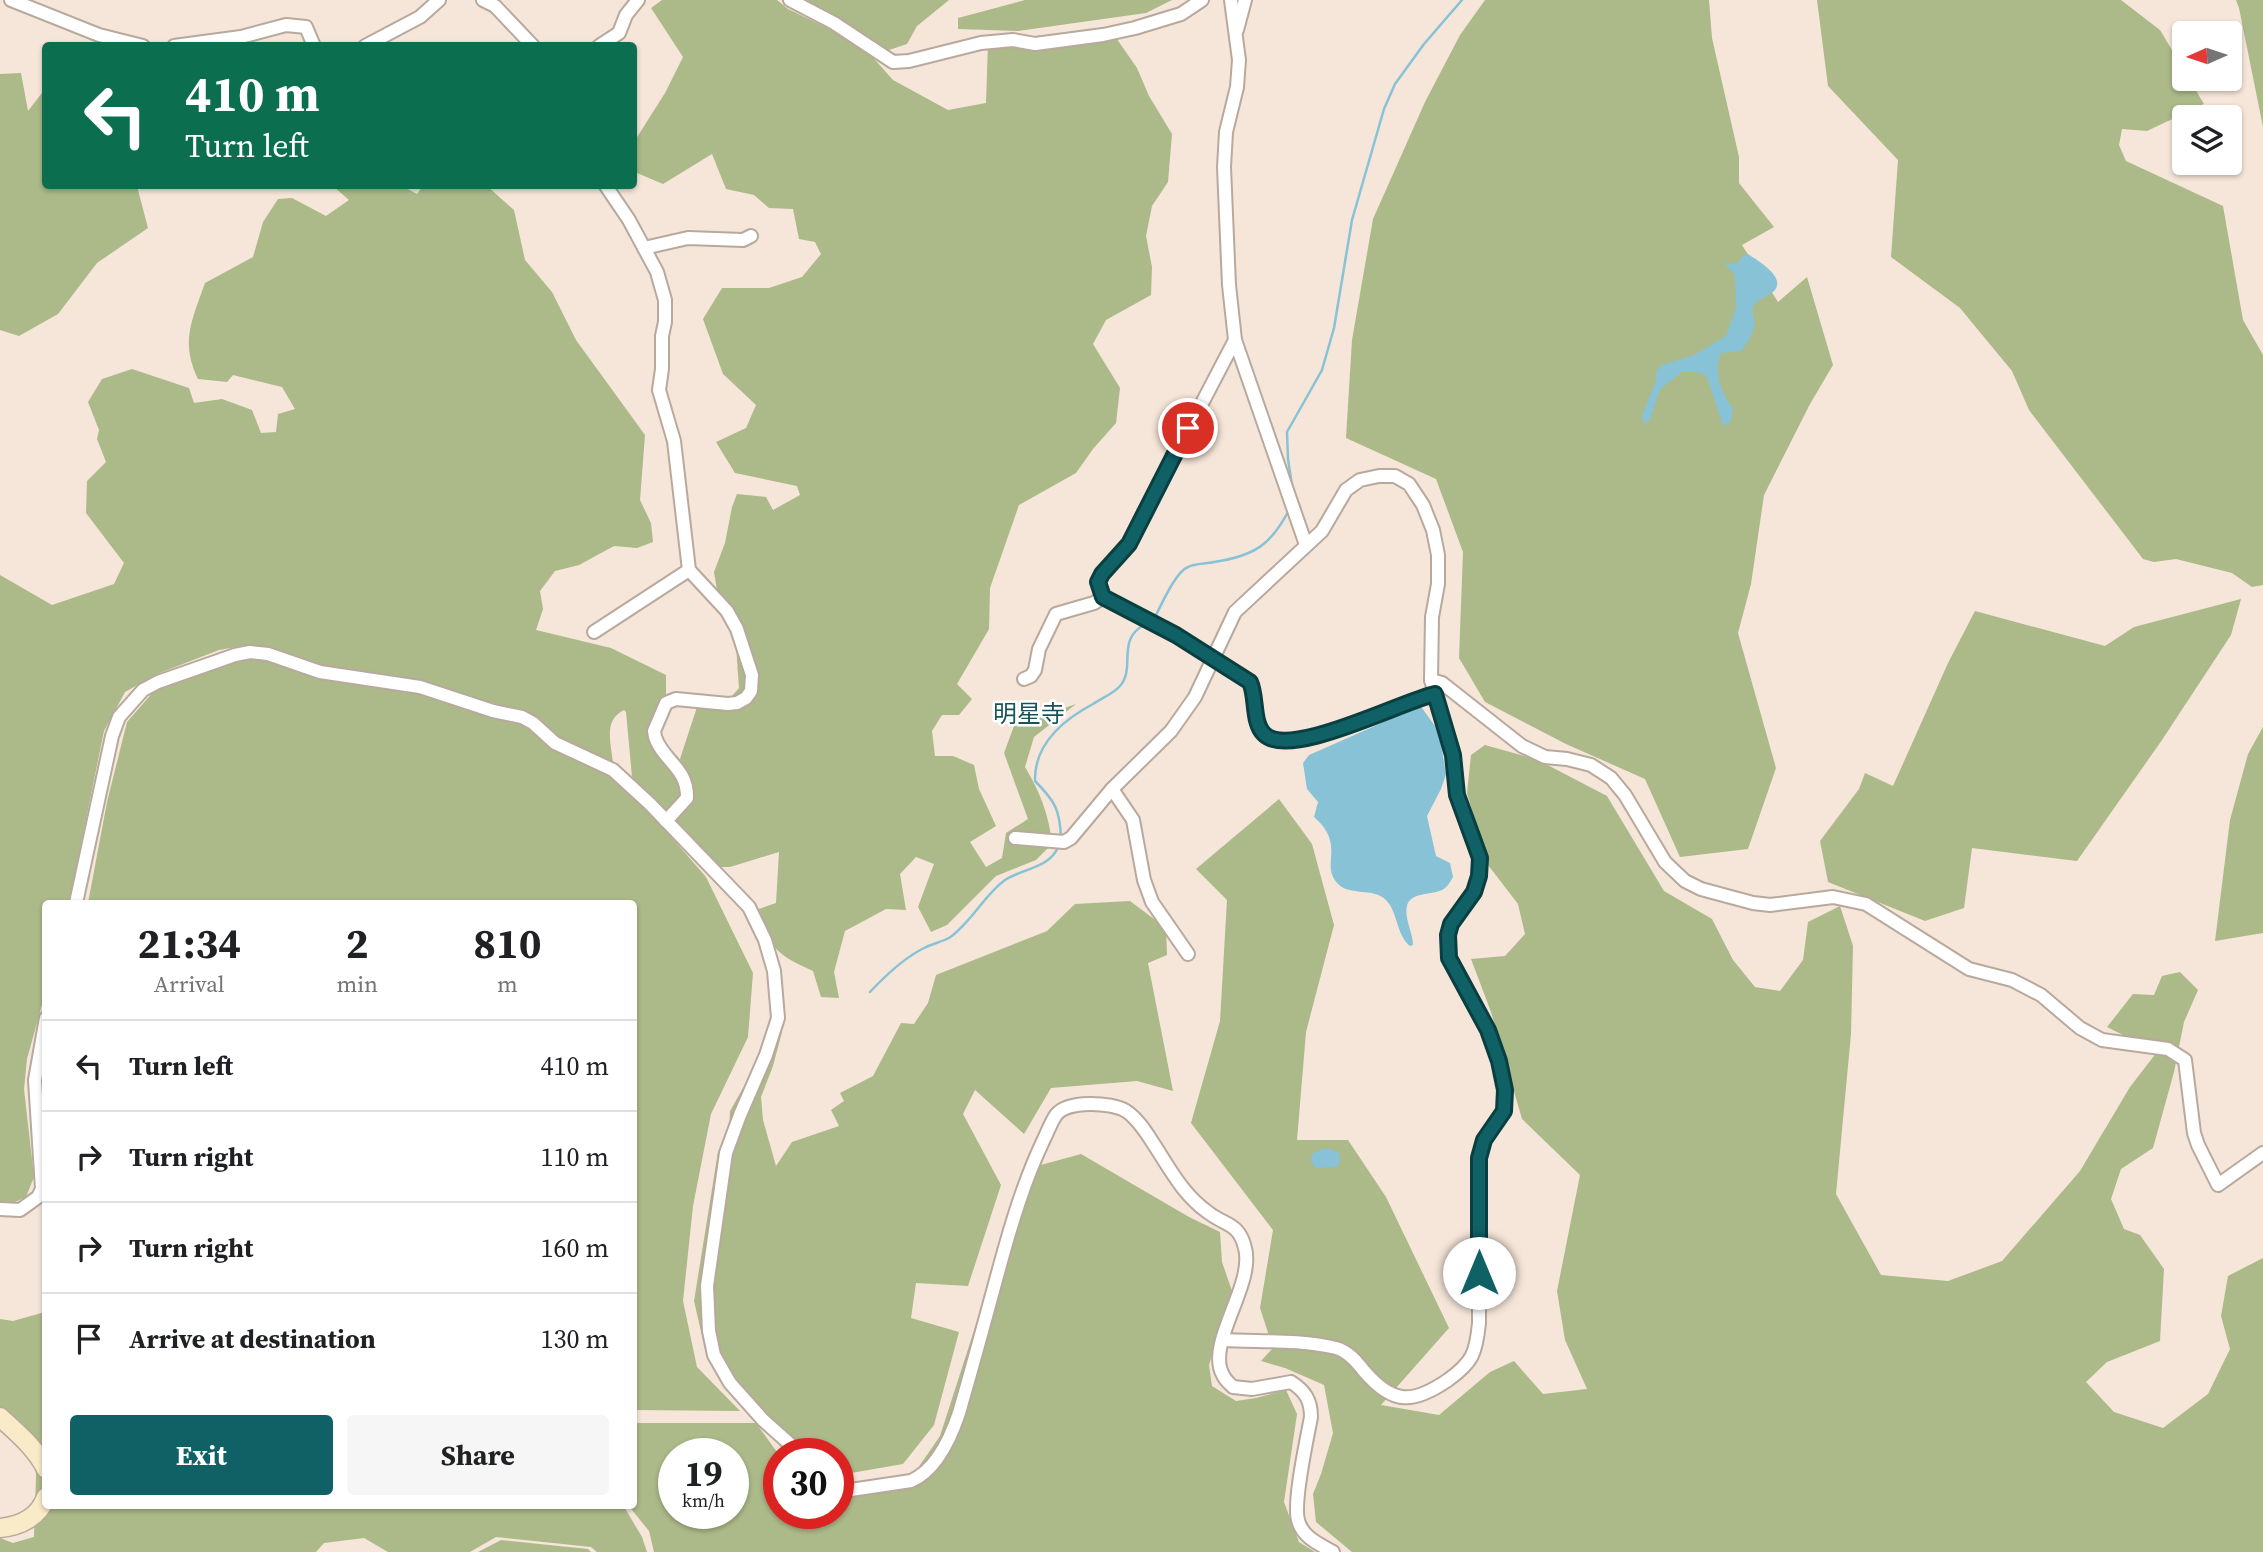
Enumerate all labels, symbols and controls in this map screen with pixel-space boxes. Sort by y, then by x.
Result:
north arrow [2172,21,2242,91]
map controls [2172,21,2242,175]
text: 410 m [185,60,320,127]
icon: left [70,70,161,161]
button: layers [2172,105,2242,175]
text: Turn left [185,124,309,168]
pin [1158,398,1218,458]
icon: arrive [1169,409,1207,447]
district label: 明星寺 [993,697,1065,730]
text: 21:34 [137,914,241,972]
text: 2 [346,914,369,972]
text: 810 [473,914,542,972]
text: Arrival [154,968,225,1000]
text: min [336,968,378,1000]
text: m [497,968,518,1000]
icon: left [70,1047,108,1085]
text: Turn left [129,1048,233,1084]
text: 410 m [541,1048,609,1084]
icon: right [70,1138,108,1176]
text: Turn right [129,1139,253,1175]
text: 110 m [541,1139,609,1175]
icon: right [70,1229,108,1267]
text: Turn right [129,1230,253,1266]
text: 160 m [541,1230,609,1266]
position arrow [1442,1236,1516,1310]
icon: arrive [70,1320,108,1358]
text: Arrive at destination [129,1321,376,1357]
text: 130 m [541,1321,609,1357]
button: Exit [70,1415,333,1495]
button: Share [347,1415,609,1495]
speed limit sign: 30 [763,1438,854,1529]
text: 19 [685,1450,722,1498]
text: km/h [682,1488,725,1513]

